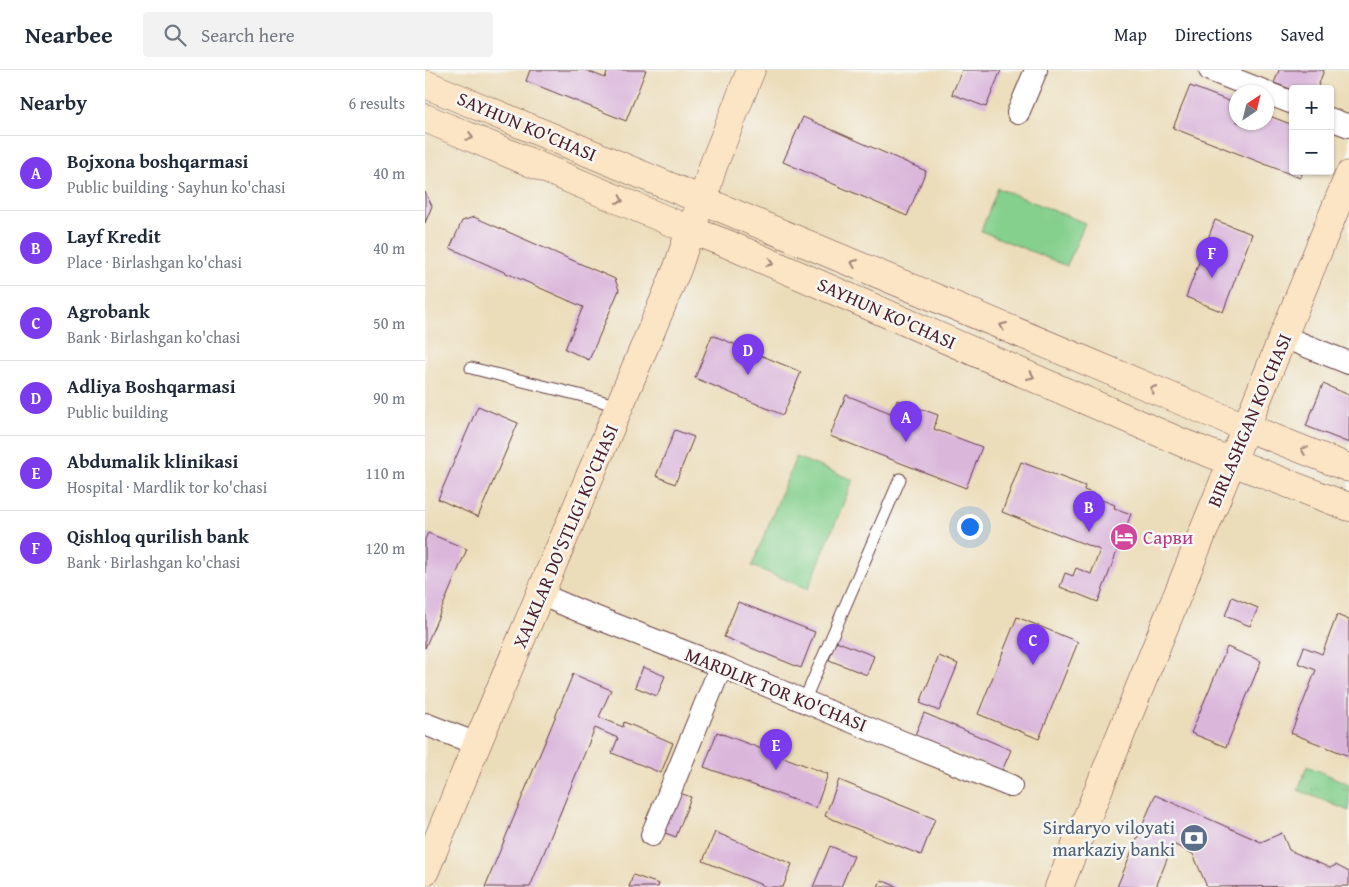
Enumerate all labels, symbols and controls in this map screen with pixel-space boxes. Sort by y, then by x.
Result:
search box [143,12,493,57]
text: Nearbee [25,17,113,52]
icon: search [161,21,189,49]
text: Search here [201,21,295,49]
text: Map [1114,21,1147,48]
text: Directions [1175,21,1252,48]
text: Saved [1280,21,1324,48]
street label: SAYHUN KO'CHASI [453,84,601,168]
north arrow [1229,85,1274,130]
map controls [1289,85,1334,175]
button: + [1289,85,1334,130]
text: Nearby [20,87,87,118]
text: 6 results [348,91,405,115]
button: − [1289,130,1334,175]
one-way arrow [465,131,474,142]
text: Bojxona boshqarmasi [67,147,248,175]
text: A [31,161,41,185]
text: 40 m [373,161,405,185]
text: Public building · Sayhun ko'chasi [67,175,286,199]
one-way arrow [615,193,624,204]
text: Layf Kredit [67,222,161,250]
text: B [31,236,41,260]
text: 40 m [373,236,405,260]
pin: F [1196,237,1228,278]
text: Place · Birlashgan ko'chasi [67,250,242,274]
one-way arrow [765,256,774,267]
one-way arrow [850,259,859,270]
street label: SAYHUN KO'CHASI [813,270,961,356]
text: Agrobank [67,297,150,325]
text: C [31,311,41,335]
text: 50 m [373,311,405,335]
one-way arrow [999,322,1008,332]
text: Bank · Birlashgan ko'chasi [67,325,240,349]
street label: BIRLASHGAN KO'CHASI [1200,329,1298,511]
pin: D [732,334,764,375]
one-way arrow [1026,370,1035,381]
text: Adliya Boshqarmasi [67,372,236,400]
one-way arrow [1149,385,1158,395]
text: D [31,386,41,410]
text: 90 m [373,386,405,410]
text: Public building [67,400,168,424]
pin: A [890,401,922,442]
street label: XALKLAR DO'STLIGI KO'CHASI [505,420,625,652]
one-way arrow [1300,446,1309,456]
text: Abdumalik klinikasi [67,447,238,475]
text: E [32,461,40,485]
text: 110 m [365,461,405,485]
text: Hospital · Mardlik tor ko'chasi [67,475,267,499]
pin: B [1073,491,1105,532]
your location [957,514,983,540]
text: Qishloq qurilish bank [67,522,249,550]
hotel icon: Сарви [1109,522,1139,552]
place label: Сарви [1143,523,1193,551]
text: F [32,536,40,560]
text: 120 m [365,536,405,560]
text: Bank · Birlashgan ko'chasi [67,550,240,574]
pin: C [1017,624,1049,665]
street label: MARDLIK TOR KO'CHASI [681,640,871,738]
pin: E [760,729,792,770]
place label: Sirdaryo viloyati markaziy banki [1043,813,1175,863]
bank icon: Sirdaryo viloyati markaziy banki [1179,823,1209,853]

